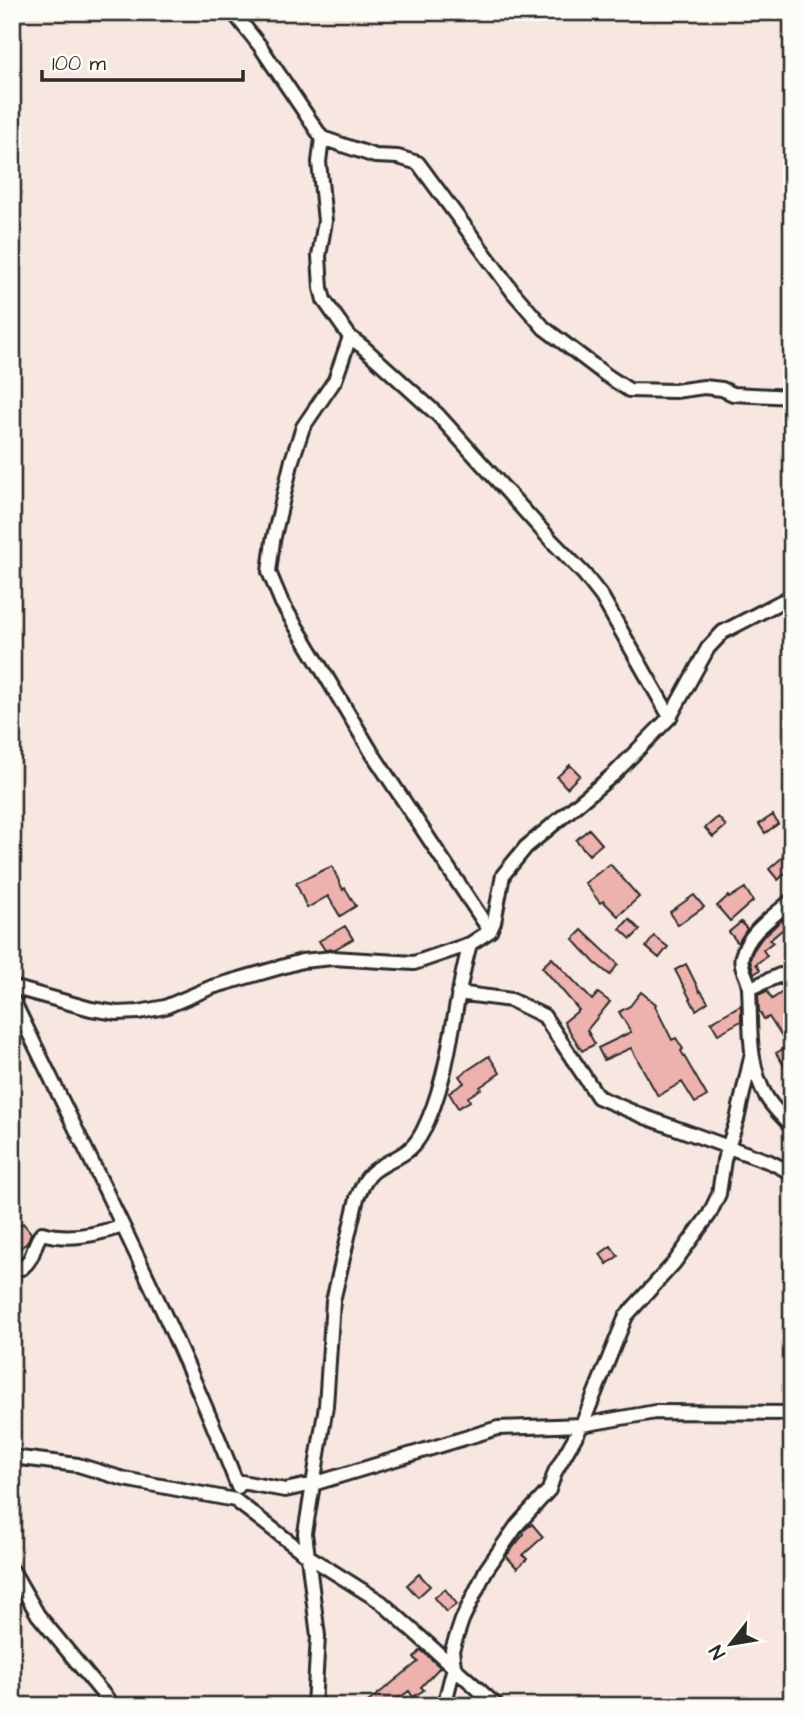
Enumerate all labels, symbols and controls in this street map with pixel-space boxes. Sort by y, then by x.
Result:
scale bar [42,38,243,82]
text: 100 m [52,49,107,78]
north arrow [696,1610,766,1680]
text: N [703,1640,732,1664]

